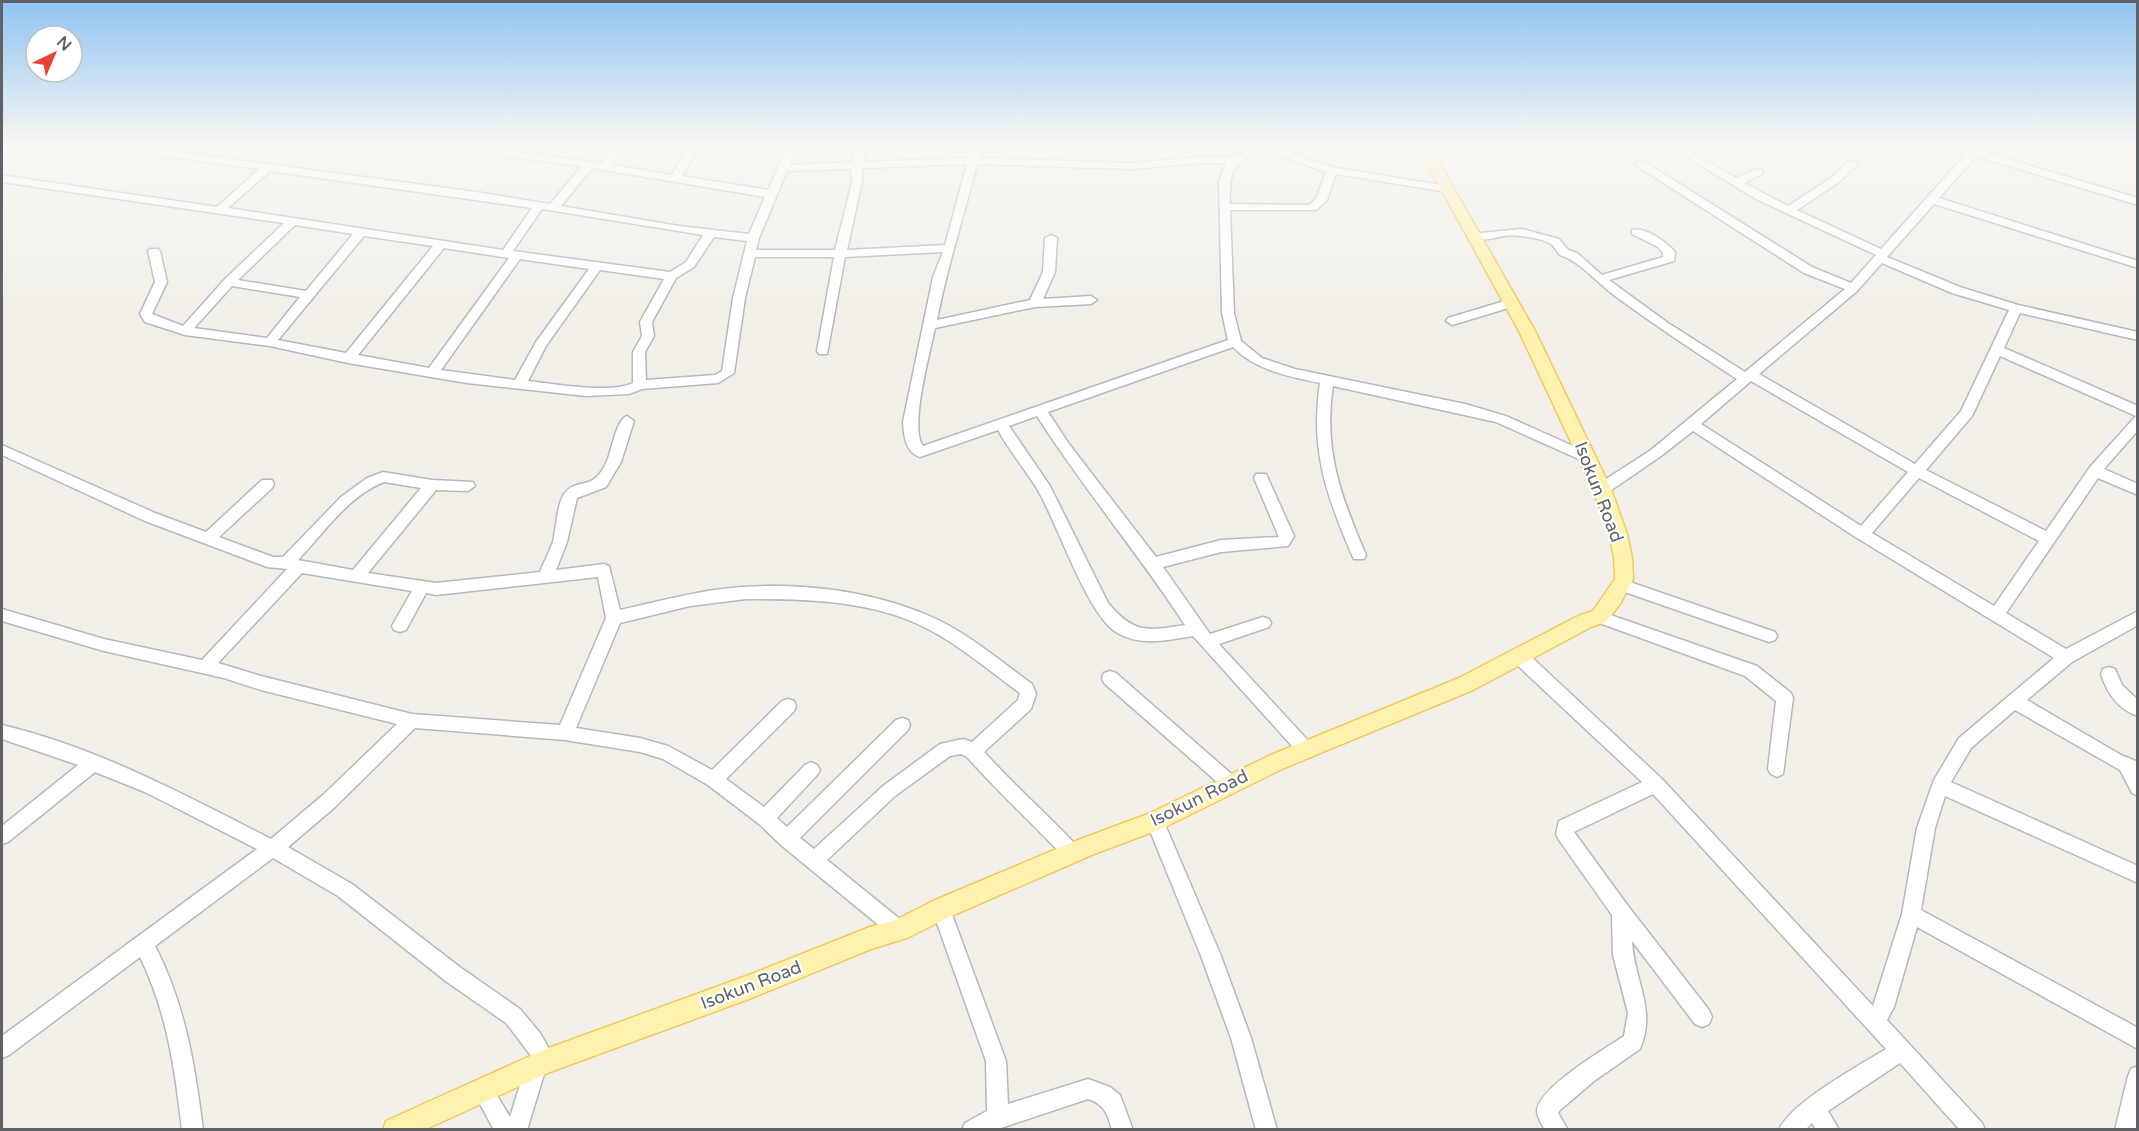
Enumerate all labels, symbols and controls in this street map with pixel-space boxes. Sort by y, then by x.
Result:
north arrow [24,24,84,84]
text: N [52,32,75,56]
street label: Isokun Road [1570,438,1628,546]
street label: Isokun Road [1146,765,1252,831]
street label: Isokun Road [697,956,805,1014]

